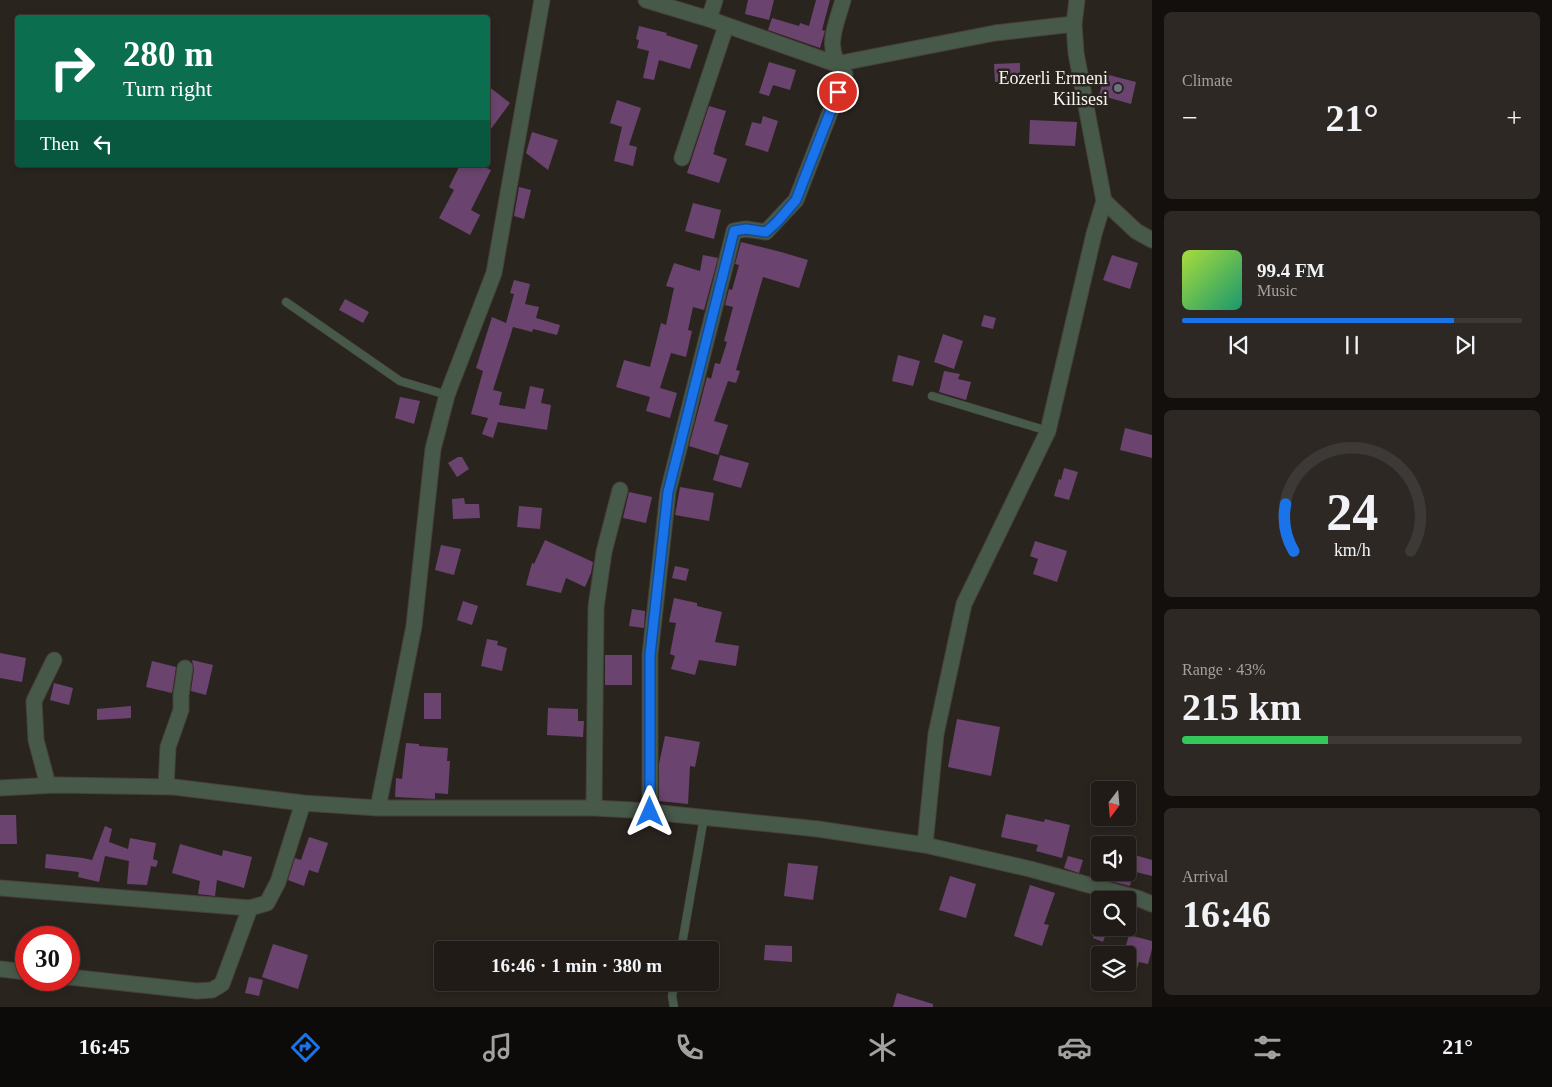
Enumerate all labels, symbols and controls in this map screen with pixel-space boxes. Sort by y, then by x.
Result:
icon: right [40,35,105,100]
text: 280 m [123,35,213,74]
place label: Eozerli Ermeni Kilisesi [999,68,1108,109]
pin [817,71,859,113]
text: Climate [1182,72,1233,89]
text: Turn right [123,76,212,101]
icon: arrive [824,78,852,106]
marker: Eozerli Ermeni Kilisesi [1112,82,1124,94]
text: 21° [1325,97,1379,139]
text: − [1182,102,1198,133]
text: + [1506,102,1522,133]
icon: left [89,130,117,158]
text: Then [40,133,79,154]
text: 99.4 FM [1257,260,1325,281]
text: Music [1257,282,1297,299]
icon: previous [1225,331,1253,359]
icon: pause [1338,331,1366,359]
icon: next [1451,331,1479,359]
text: 24 [1326,484,1378,541]
text: km/h [1334,540,1370,560]
text: Range · 43% [1182,661,1266,678]
text: 215 km [1182,686,1301,728]
north arrow [1091,781,1136,826]
map controls [1091,781,1136,991]
position arrow [623,785,675,837]
button: sound [1091,836,1136,881]
text: Arrival [1182,868,1228,885]
button: search [1091,891,1136,936]
text: 16:46 [1182,893,1271,935]
speed limit sign: 30 [15,926,80,991]
button: layers [1091,946,1136,991]
text: 16:46 · 1 min · 380 m [491,955,662,976]
icon: directions [288,1030,323,1065]
icon: music [480,1030,515,1065]
icon: phone [672,1030,707,1065]
icon: climate [865,1030,900,1065]
icon: car [1057,1030,1092,1065]
icon: filters [1250,1030,1285,1065]
text: 16:45 [79,1034,130,1059]
text: 21° [1442,1034,1473,1059]

